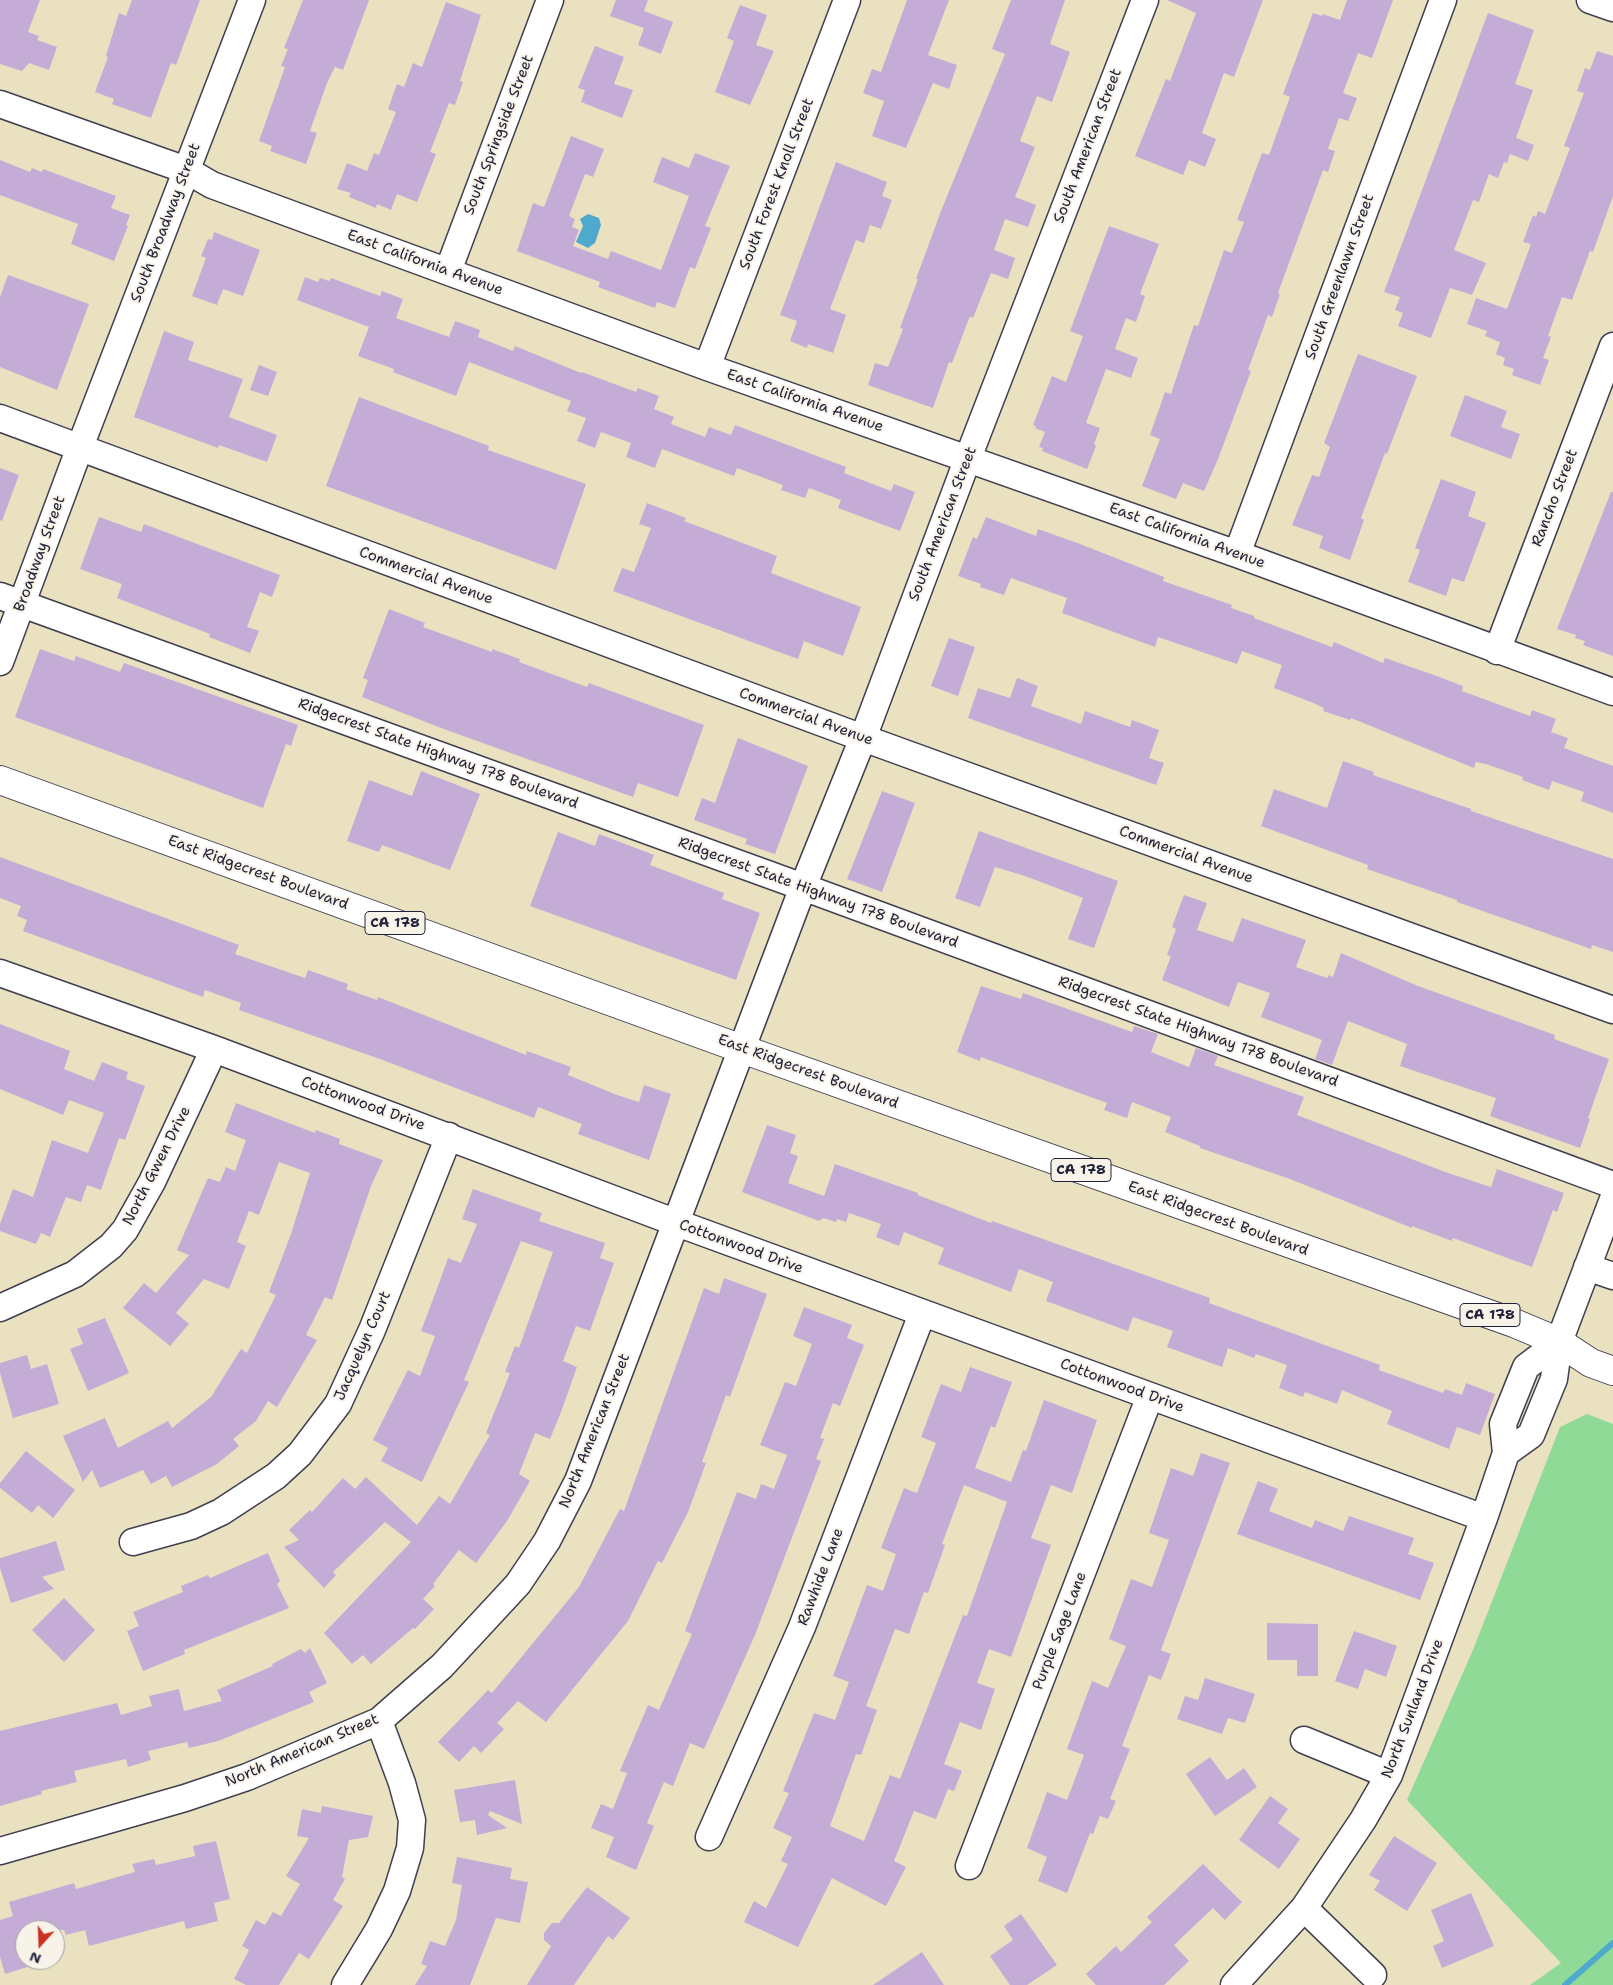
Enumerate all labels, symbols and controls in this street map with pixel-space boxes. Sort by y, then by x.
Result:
street label: South Springside Street [460,52,538,218]
street label: South American Street [1050,66,1126,226]
street label: South Forest Knoll Street [736,96,818,272]
street label: South Broadway Street [127,141,205,305]
street label: South Greenlawn Street [1302,192,1378,362]
street label: East California Avenue [345,226,505,300]
street label: East California Avenue [724,366,886,436]
street label: South American Street [905,444,981,604]
street label: Rancho Street [1528,447,1582,549]
street label: Broadway Street [11,493,69,615]
street label: East California Avenue [1107,499,1267,573]
street label: Commercial Avenue [357,543,495,609]
street label: Commercial Avenue [737,684,875,750]
street label: Ridgecrest State Highway 178 Boulevard [296,695,580,813]
street label: Commercial Avenue [1117,822,1255,888]
street label: East Ridgecrest Boulevard [165,832,351,914]
street label: Ridgecrest State Highway 178 Boulevard [676,834,960,952]
road number: CA 178 [365,911,425,934]
street label: Ridgecrest State Highway 178 Boulevard [1056,973,1340,1091]
street label: East Ridgecrest Boulevard [715,1031,901,1113]
street label: Cottonwood Drive [298,1073,428,1135]
street label: North Gwen Drive [119,1103,195,1229]
road number: CA 178 [1051,1158,1111,1182]
street label: East Ridgecrest Boulevard [1125,1178,1311,1260]
street label: Cottonwood Drive [676,1216,806,1278]
street label: Jacquelyn Court [331,1289,395,1403]
road number: CA 178 [1460,1304,1520,1326]
street label: North American Street [556,1351,634,1511]
street label: Cottonwood Drive [1057,1355,1187,1417]
street label: Rawhide Lane [794,1526,848,1628]
street label: Purple Sage Lane [1029,1569,1091,1693]
street label: North Sunland Drive [1378,1637,1448,1781]
street label: North American Street [223,1710,381,1792]
north arrow [15,1920,65,1970]
text: N [27,1948,44,1969]

